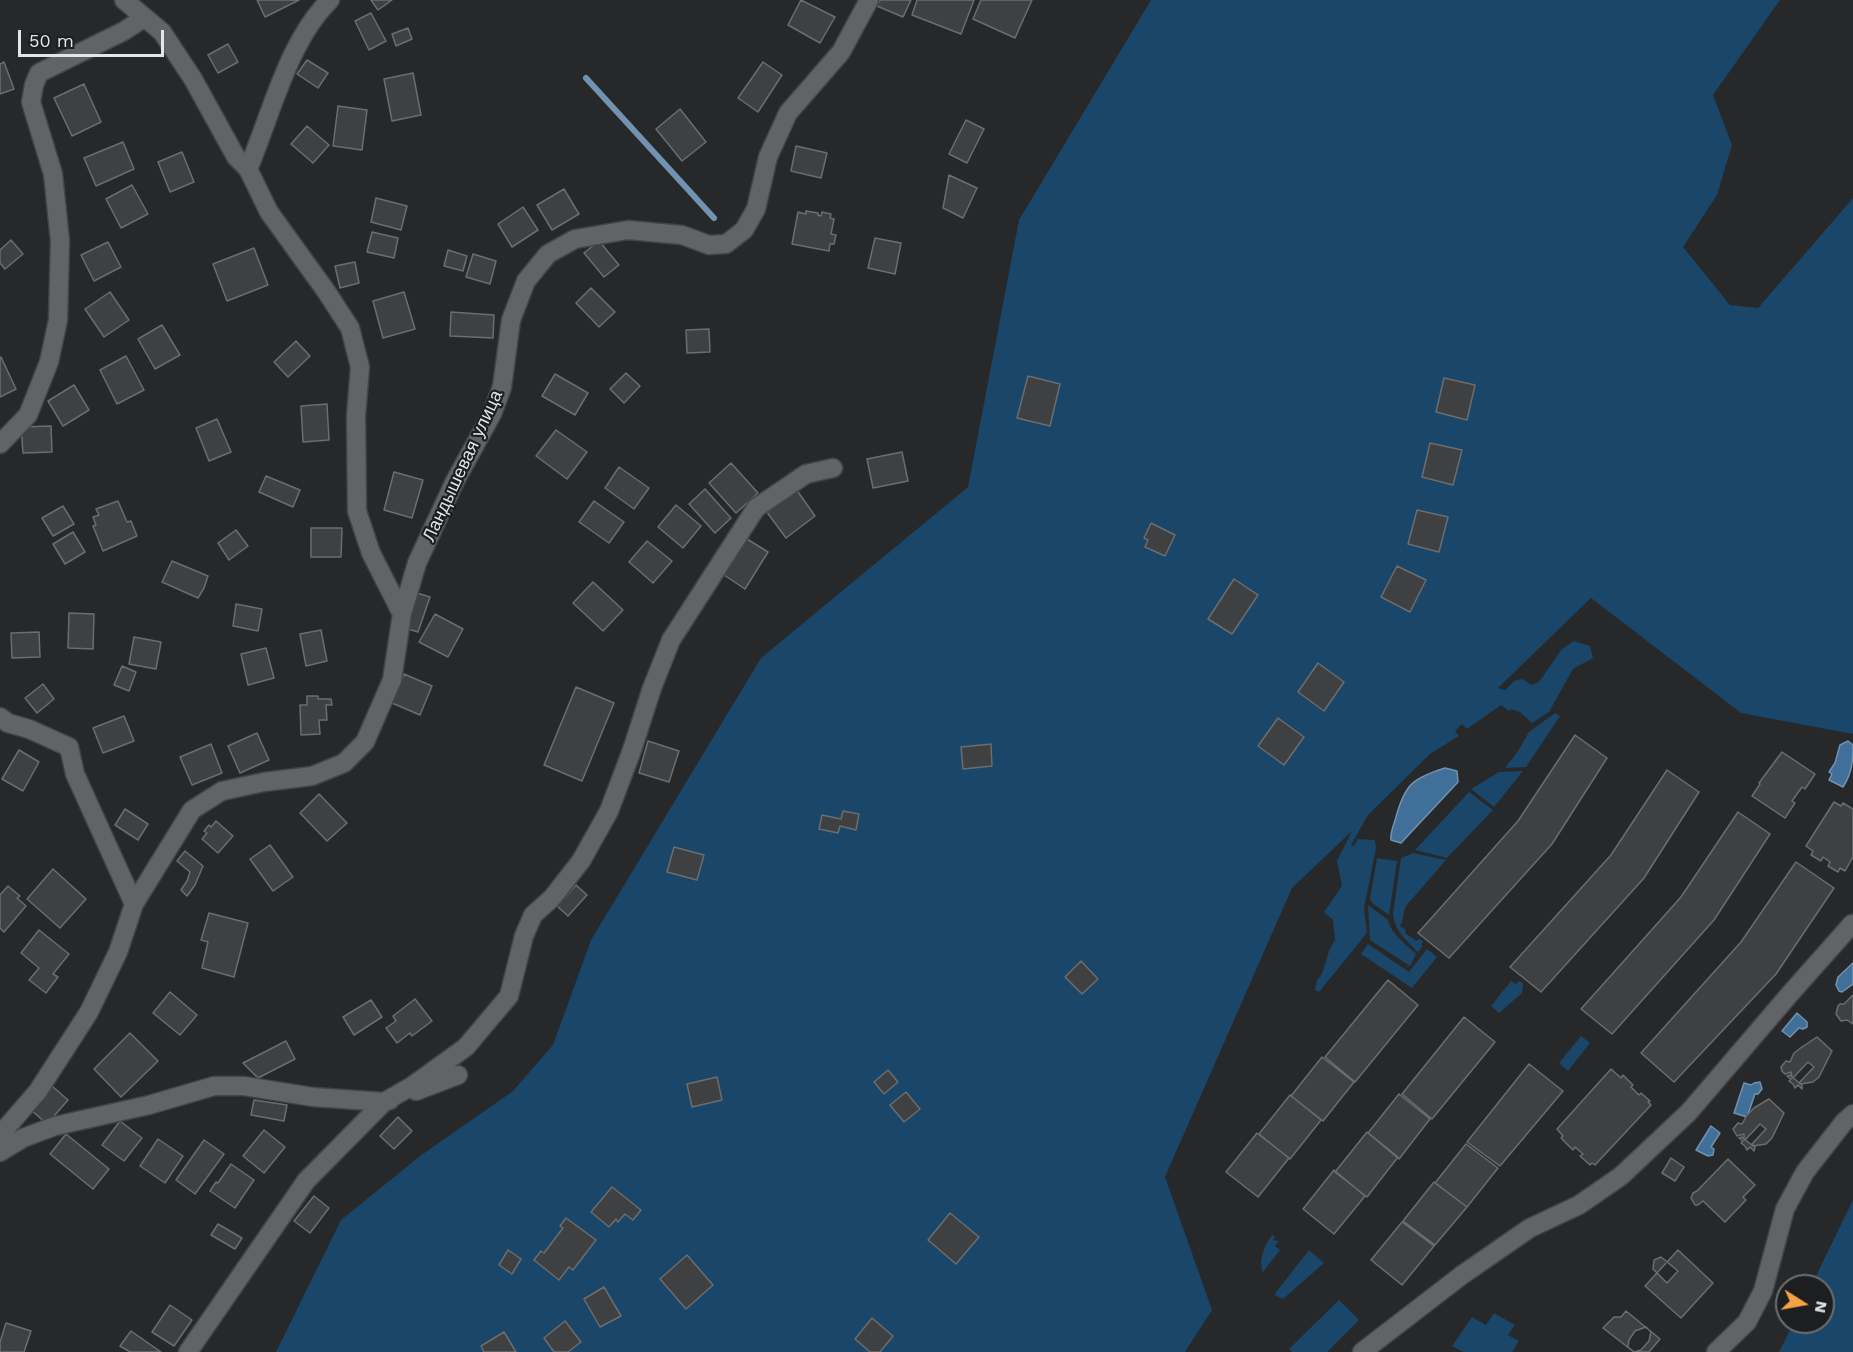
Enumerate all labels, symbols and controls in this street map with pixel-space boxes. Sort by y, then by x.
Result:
scale bar [21,18,166,56]
text: 50 m [29,30,74,51]
street label: Ландышевая улица [418,387,508,545]
north arrow [1775,1274,1835,1334]
text: N [1811,1300,1832,1315]

